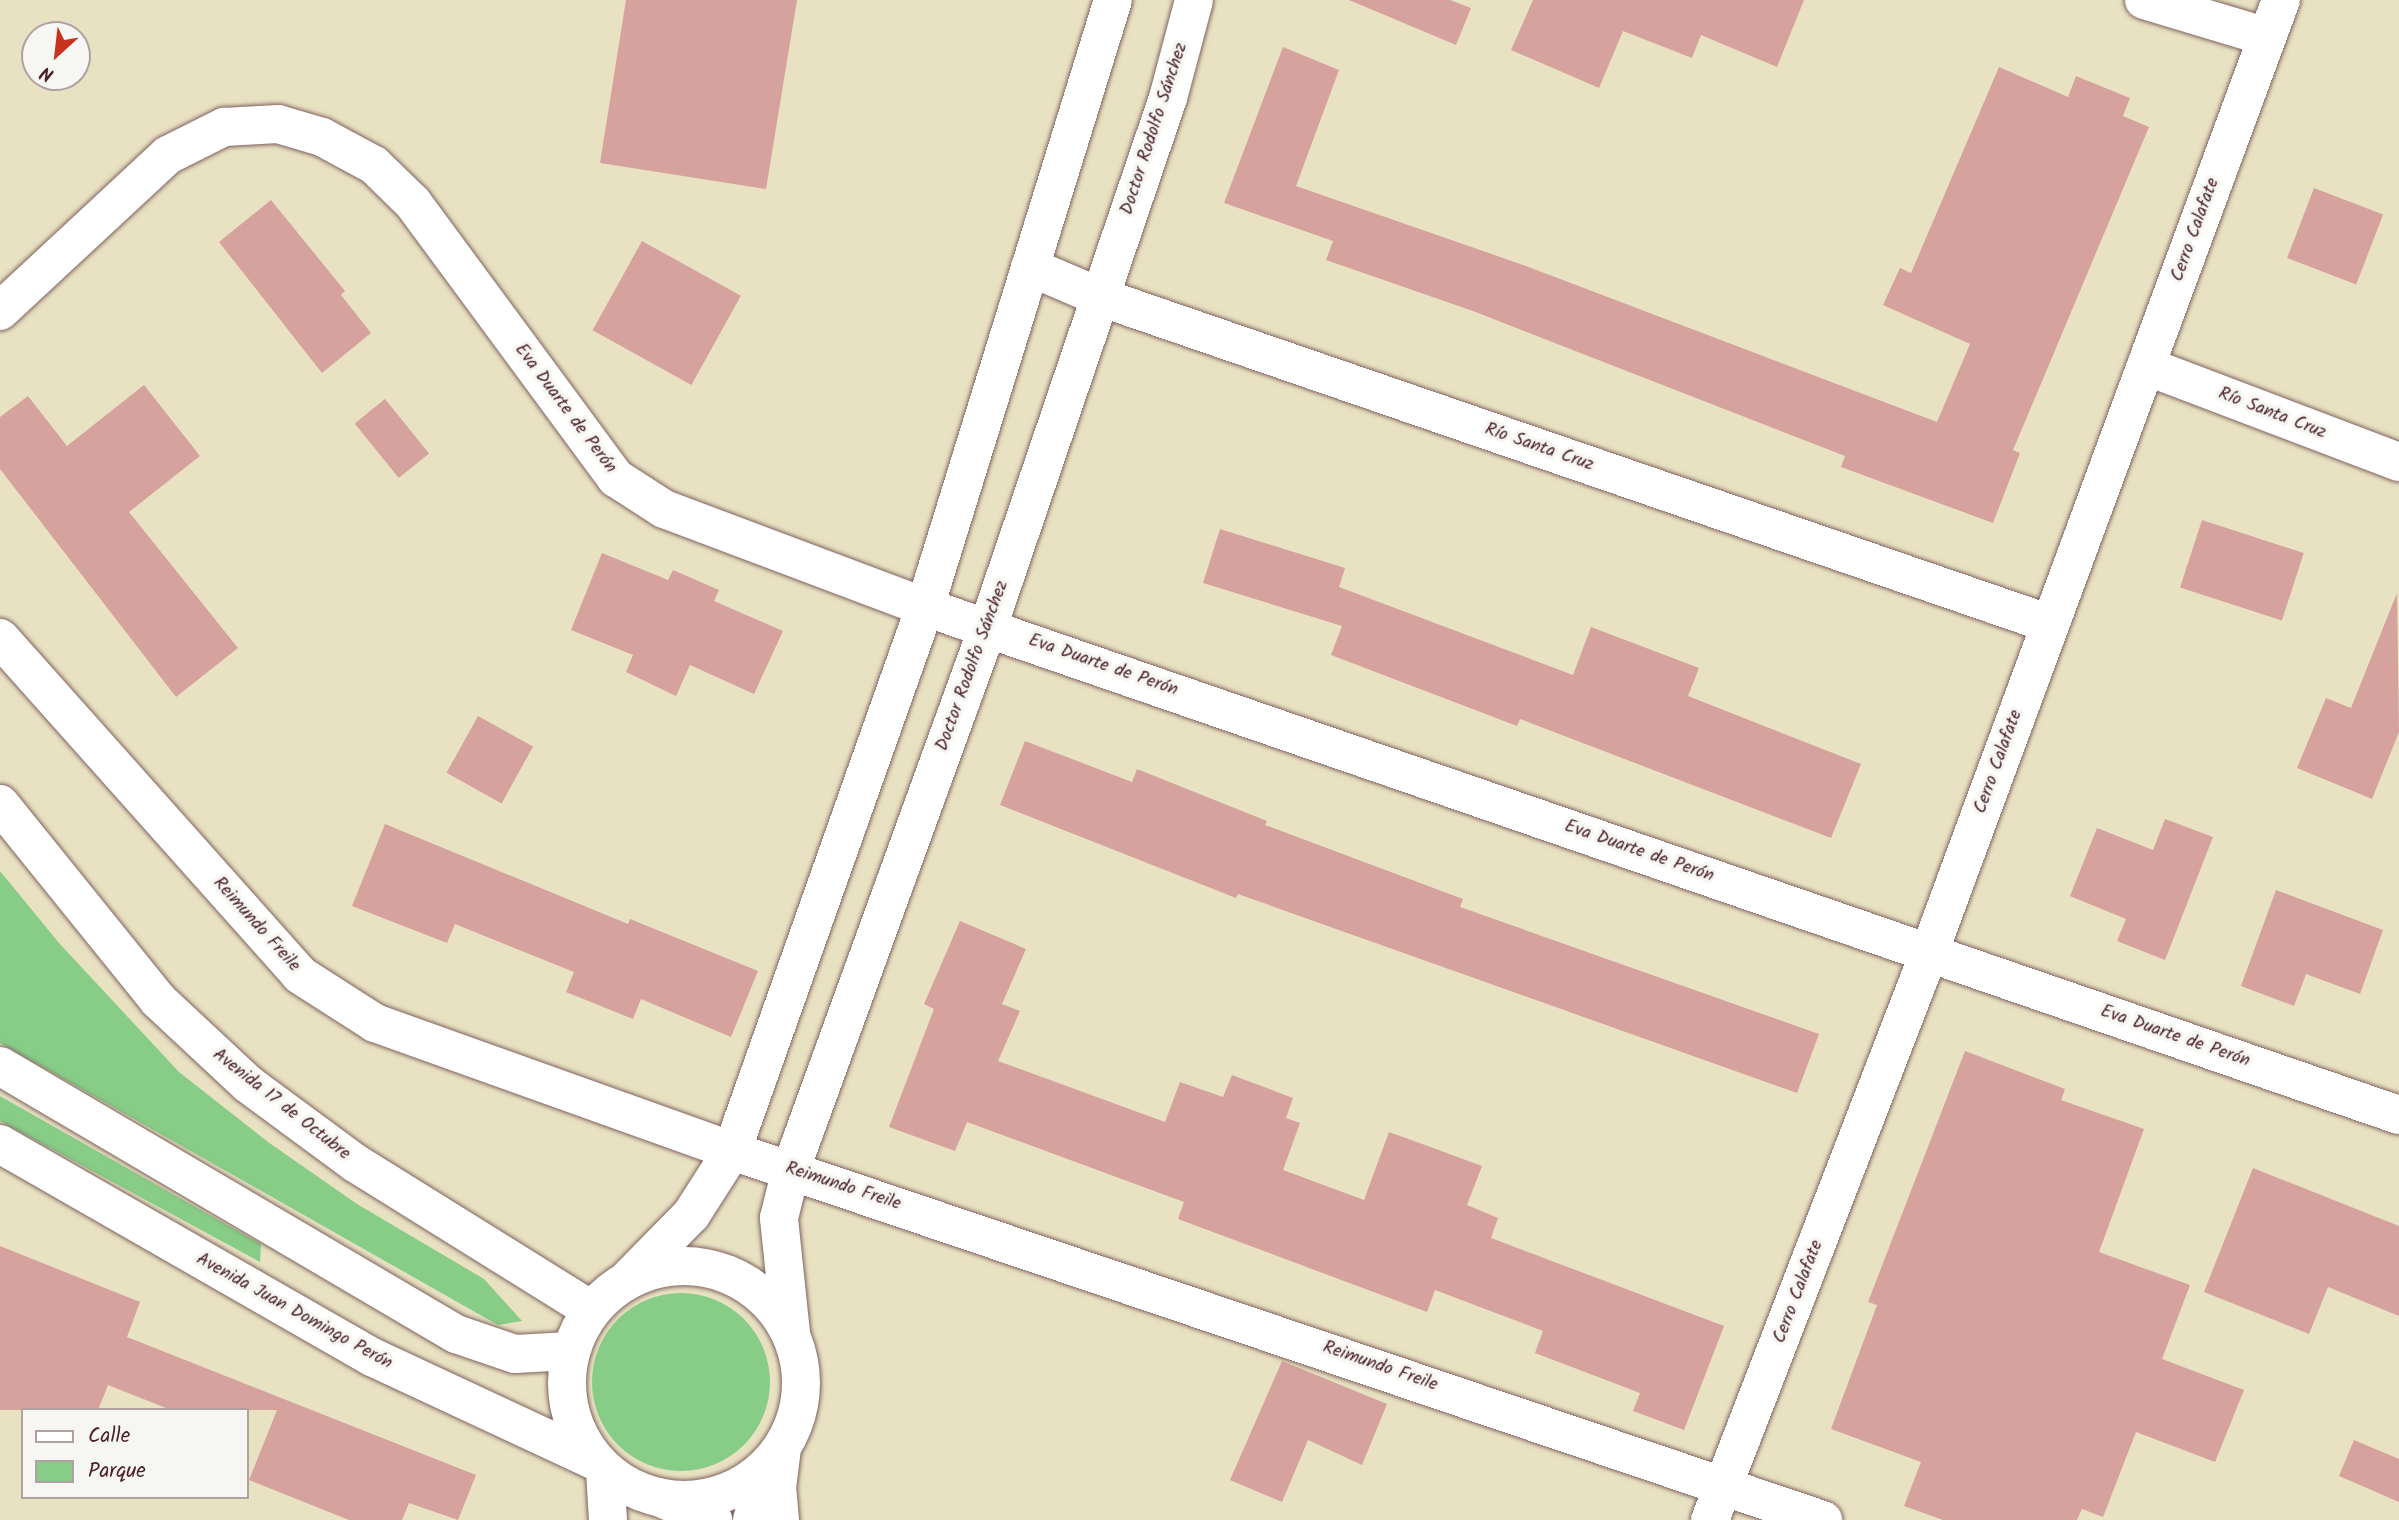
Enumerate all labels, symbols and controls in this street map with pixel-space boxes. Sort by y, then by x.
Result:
north arrow [21,21,91,91]
street label: Doctor Rodolfo Sánchez [1117,40,1193,218]
text: N [35,57,60,89]
street label: Cerro Calafate [2167,175,2225,285]
street label: Eva Duarte de Perón [509,340,621,478]
street label: Río Santa Cruz [2215,384,2329,444]
street label: Río Santa Cruz [1482,419,1596,477]
street label: Doctor Rodolfo Sánchez [932,578,1014,754]
street label: Eva Duarte de Perón [1025,630,1181,702]
street label: Cerro Calafate [1970,707,2028,817]
street label: Eva Duarte de Perón [1561,816,1717,888]
street label: Reimundo Freile [208,873,304,977]
street label: Eva Duarte de Perón [2097,1001,2253,1073]
street label: Avenida 17 de Octubre [208,1045,354,1165]
street label: Reimundo Freile [783,1158,903,1216]
street label: Cerro Calafate [1769,1237,1829,1347]
street label: Avenida Juan Domingo Perón [192,1249,396,1375]
street label: Reimundo Freile [1320,1337,1440,1397]
legend [21,1408,248,1499]
text: Calle [88,1420,130,1453]
text: Parque [88,1455,146,1488]

